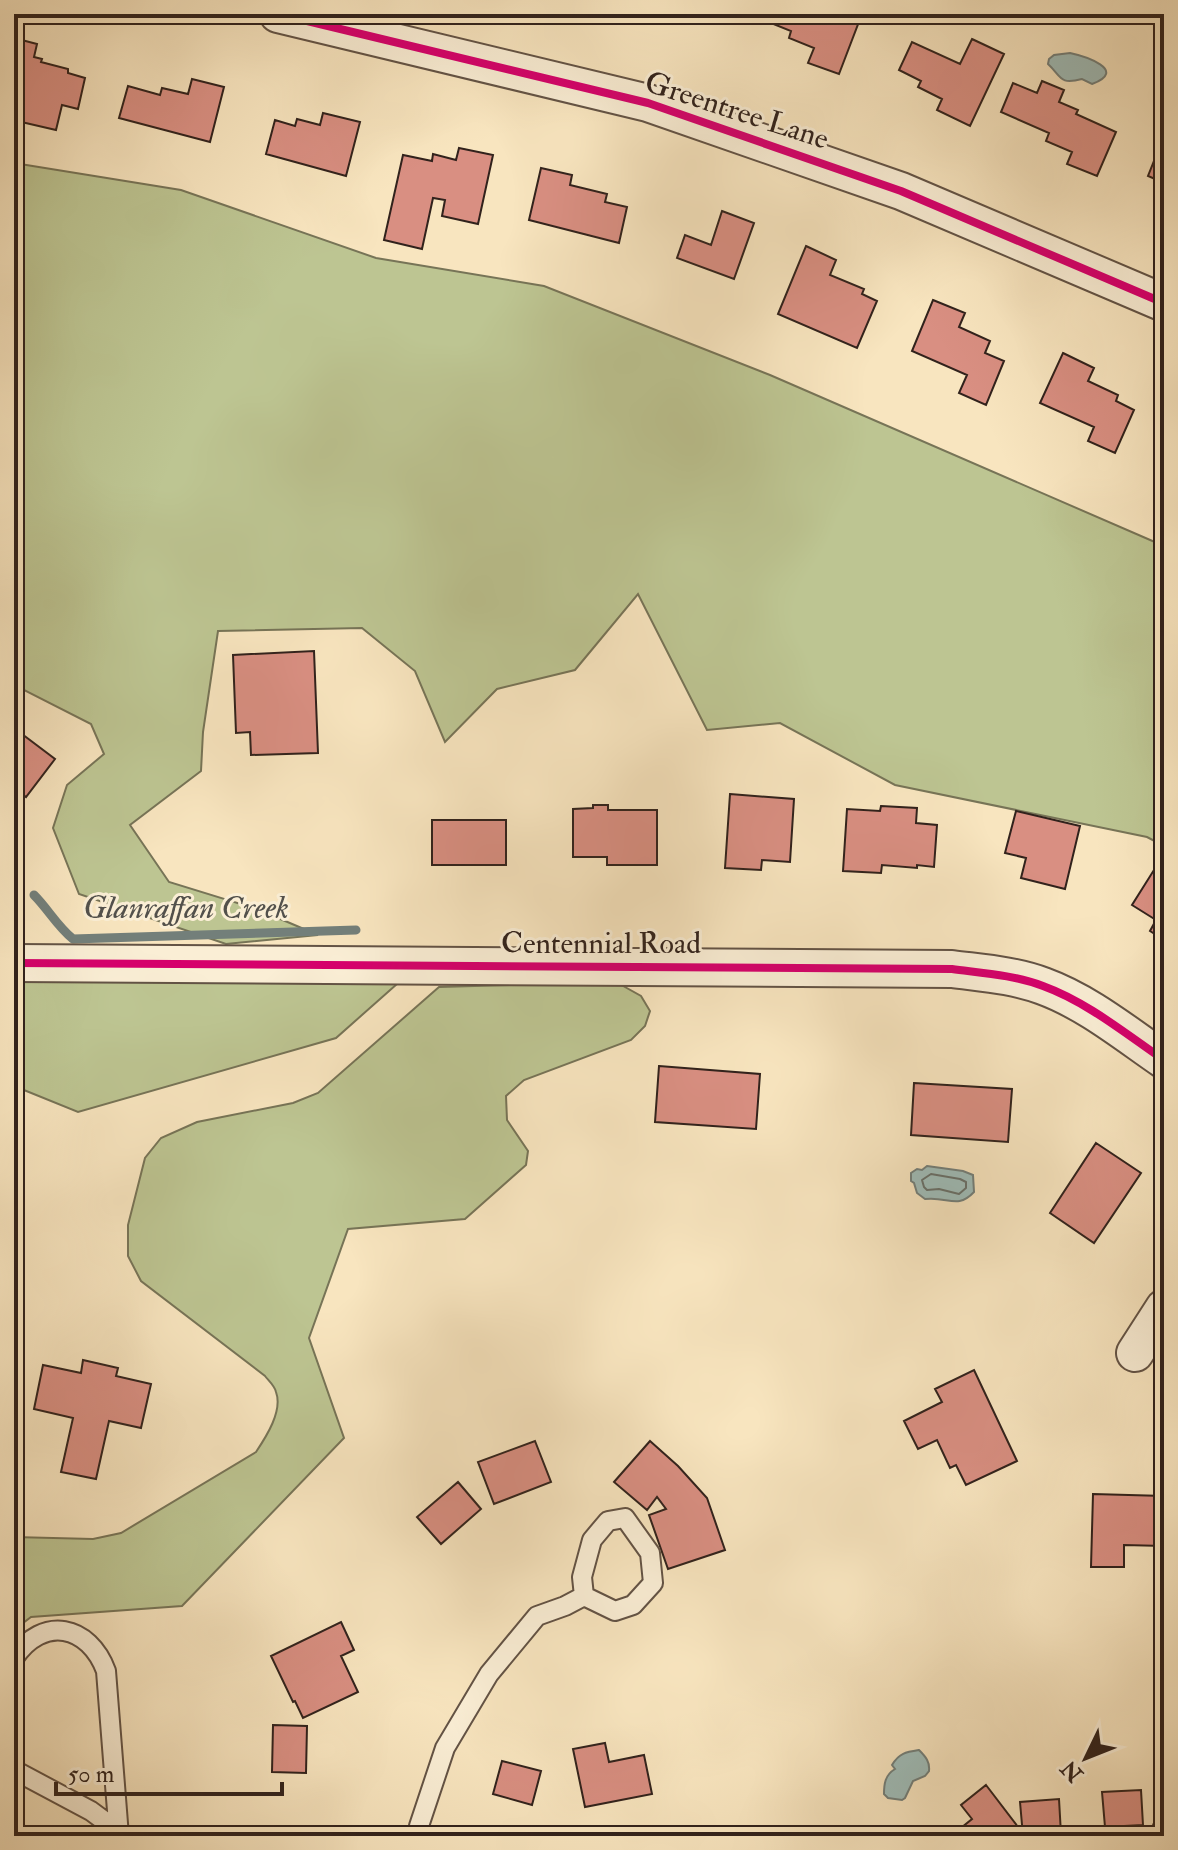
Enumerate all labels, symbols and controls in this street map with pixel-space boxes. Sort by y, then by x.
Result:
street label: Greentree Lane [640,63,833,158]
water label: Glanraffan Creek [83,888,289,928]
street label: Centennial Road [501,925,701,962]
north arrow [1046,1718,1126,1798]
scale bar [56,1746,282,1796]
text: N [1055,1754,1090,1788]
text: 50 m [68,1759,115,1790]

